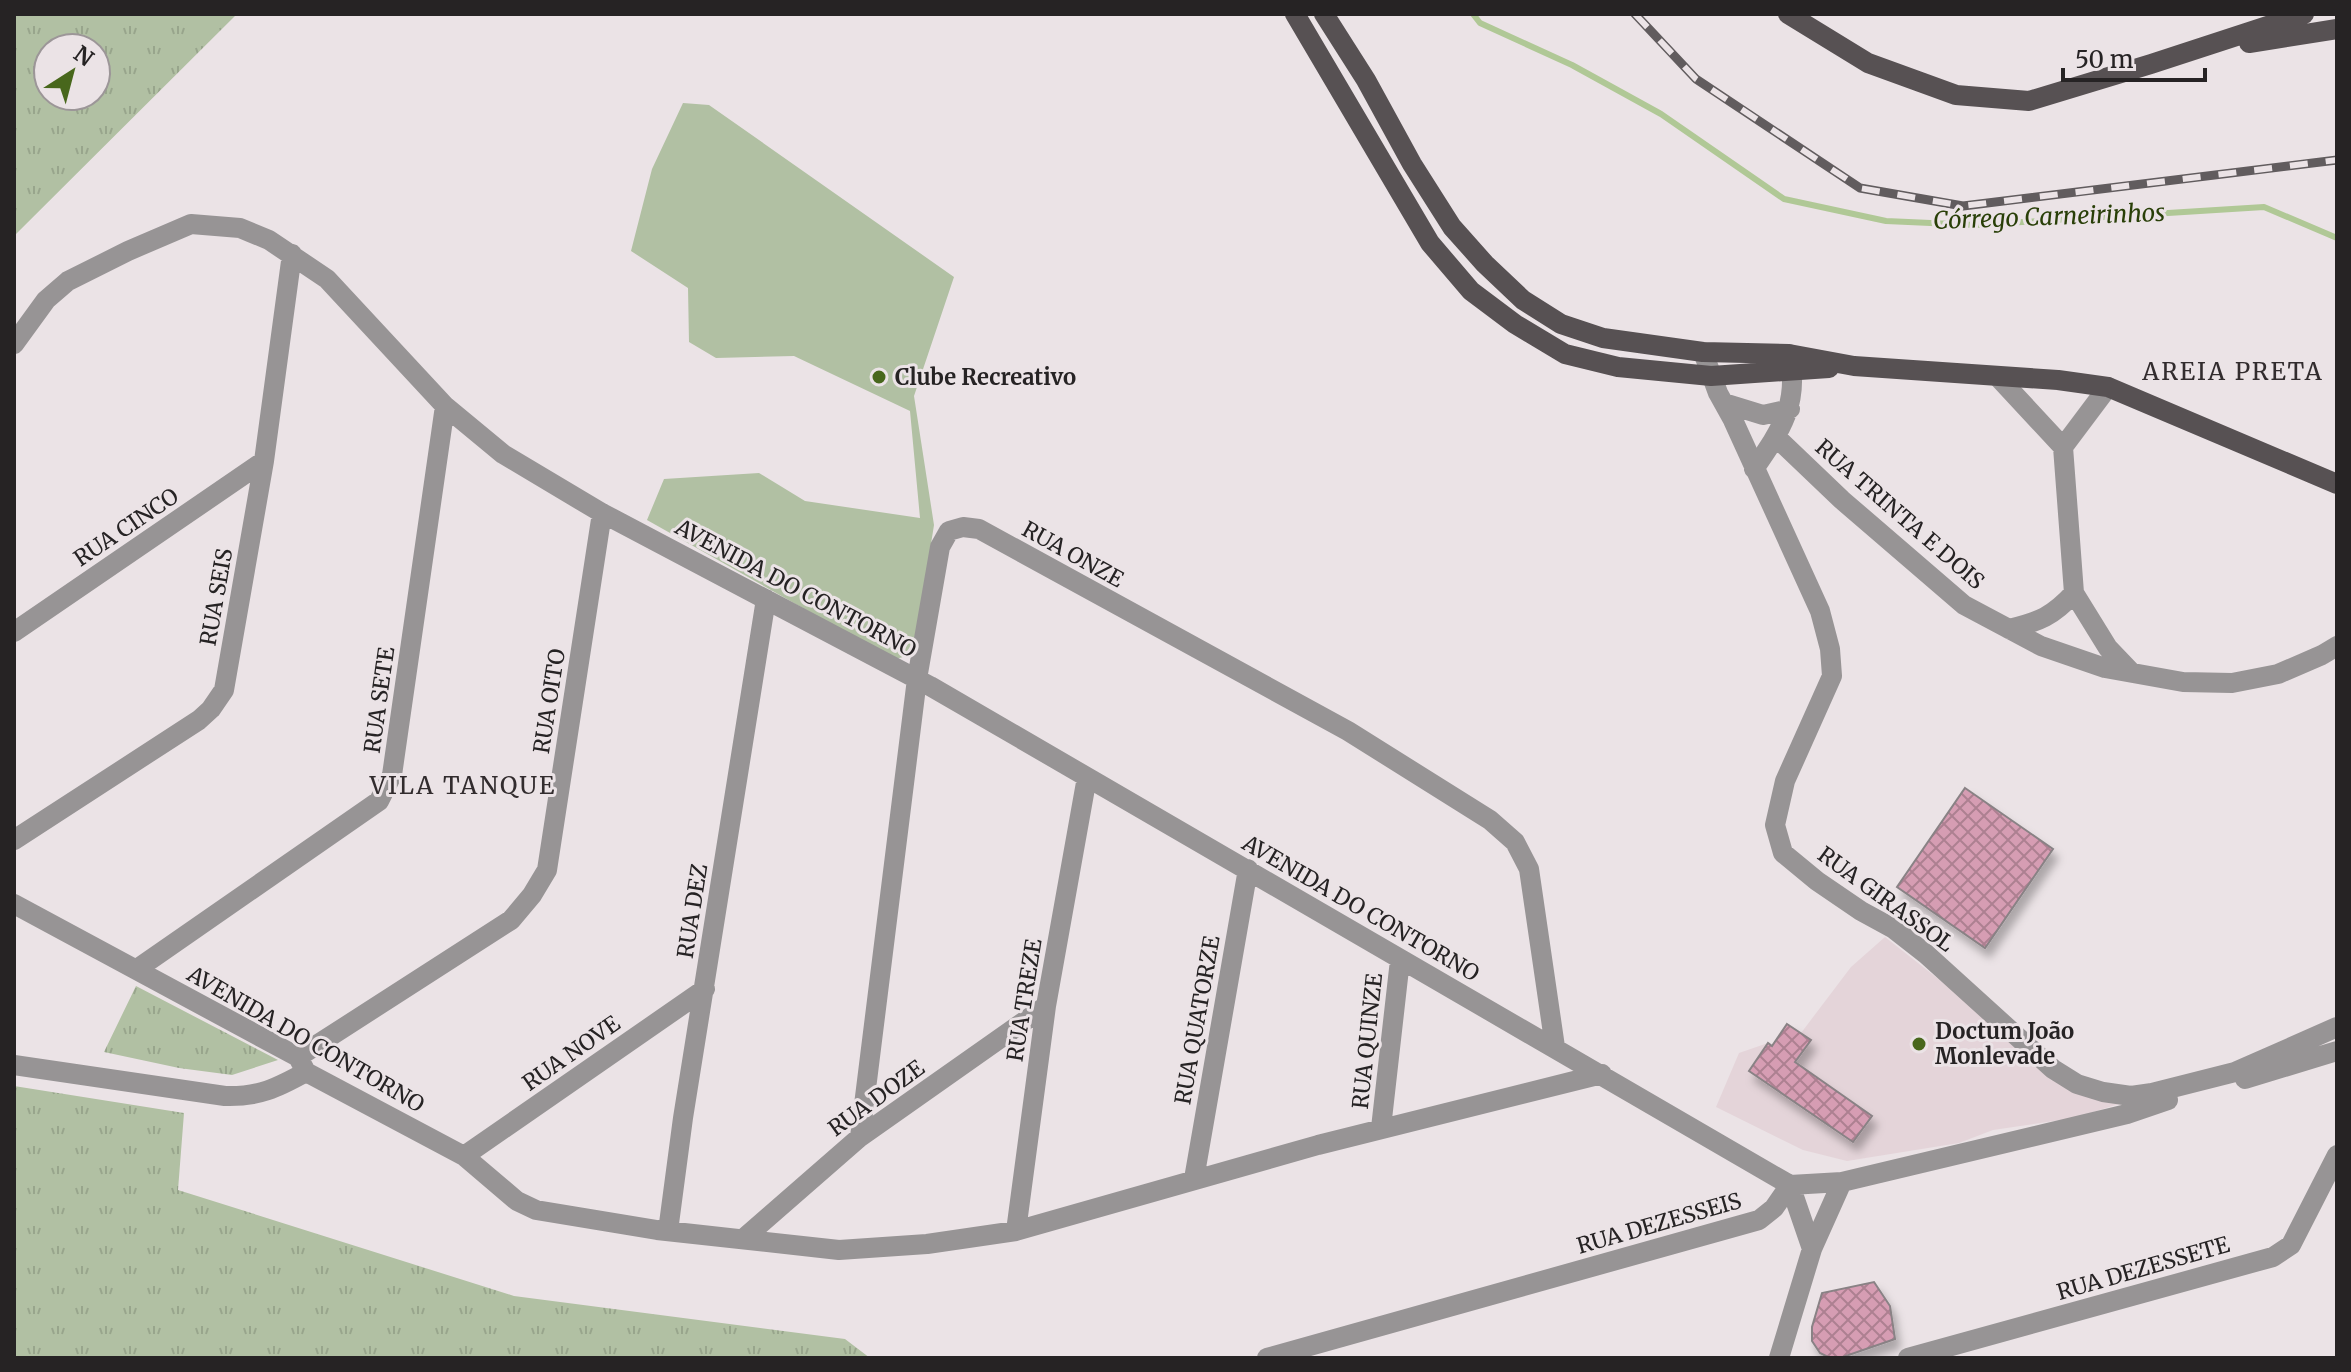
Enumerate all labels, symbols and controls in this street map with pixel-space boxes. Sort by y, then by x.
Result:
north arrow [32,32,112,112]
scale bar [2063,32,2205,82]
text: N [68,39,100,73]
text: 50 m [2075,44,2134,75]
water label: Córrego Carneirinhos [1932,197,2166,236]
district label: AREIA PRETA [2141,356,2324,387]
place label: Clube Recreativo [895,363,1076,391]
marker: Clube Recreativo [870,368,888,386]
street label: RUA TRINTA E DOIS [1810,433,1990,595]
street label: RUA CINCO [68,482,184,572]
street label: AVENIDA DO CONTORNO [670,512,922,664]
street label: RUA ONZE [1017,515,1129,593]
street label: RUA SEIS [194,546,238,648]
street label: RUA SETE [358,645,400,755]
street label: RUA OITO [527,647,571,755]
district label: VILA TANQUE [369,770,556,801]
street label: AVENIDA DO CONTORNO [1237,828,1485,987]
street label: RUA GIRASSOL [1812,840,1960,958]
street label: RUA DEZ [671,862,713,960]
street label: RUA QUATORZE [1168,933,1226,1107]
street label: RUA TREZE [1000,937,1048,1063]
street label: AVENIDA DO CONTORNO [182,959,430,1118]
street label: RUA QUINZE [1346,972,1388,1110]
street label: RUA NOVE [517,1009,625,1097]
place label: Doctum João Monlevade [1935,1017,2074,1070]
marker: Doctum João Monlevade [1910,1035,1928,1053]
street label: RUA DOZE [823,1054,929,1142]
street label: RUA DEZESSEIS [1574,1186,1744,1260]
street label: RUA DEZESSETE [2054,1230,2232,1306]

